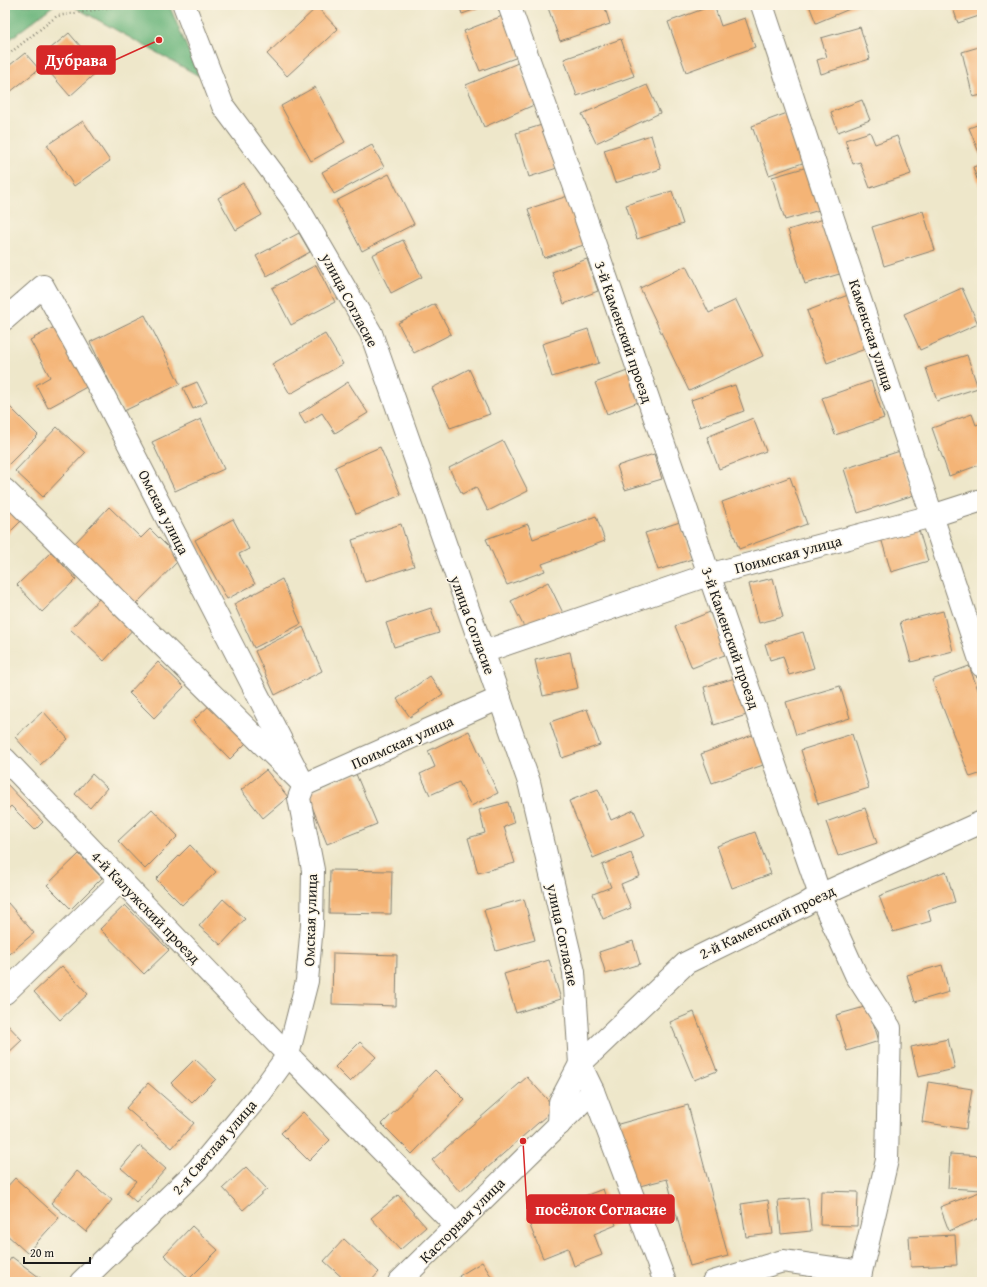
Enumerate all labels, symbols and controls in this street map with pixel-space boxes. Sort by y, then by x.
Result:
callout: Дубрава [37,46,115,74]
text: Дубрава [44,48,108,72]
street label: улица Согласие [316,248,384,351]
street label: 3-й Каменский проезд [590,258,658,406]
street label: Каменская улица [844,277,900,394]
street label: Омская улица [134,466,195,559]
street label: Поимская улица [732,529,845,578]
street label: 3-й Каменский проезд [697,564,765,712]
street label: улица Согласие [445,572,501,677]
street label: Поимская улица [347,710,457,774]
street label: 4-й Калужский проезд [87,846,205,968]
street label: Омская улица [298,872,322,967]
street label: 2-й Каменский проезд [695,880,839,964]
street label: улица Согласие [542,881,584,988]
street label: 2-я Светлая улица [167,1094,262,1199]
street label: Касторная улица [415,1172,510,1267]
callout: посёлок Согласие [527,1195,674,1223]
text: посёлок Согласие [535,1197,667,1221]
scale bar [24,1239,90,1265]
text: 20 m [30,1244,54,1261]

